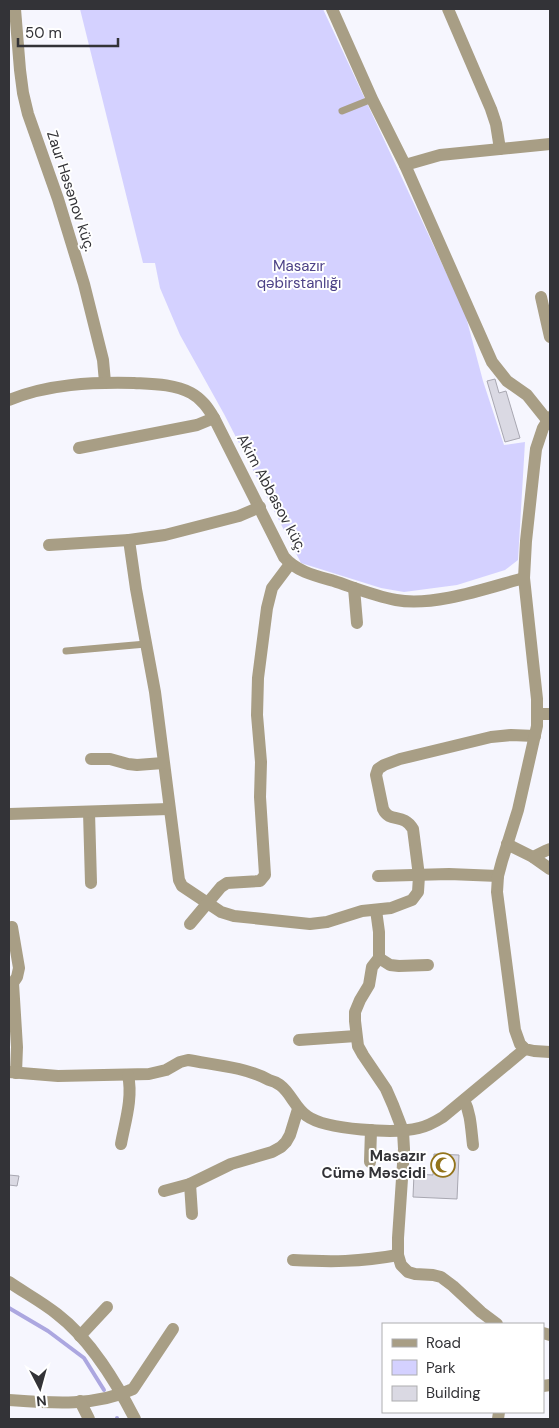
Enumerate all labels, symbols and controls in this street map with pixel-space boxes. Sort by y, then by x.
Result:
scale bar [18,15,118,47]
text: 50 m [25,23,62,43]
street label: Zaur Həsənov küç. [42,128,100,254]
park label: Masazır qəbirstanlığı [257,256,341,293]
street label: Akim Abbasov küç. [232,430,312,556]
place label: Masazır Cümə Məscidi [322,1146,426,1183]
mosque icon: Masazır Cümə Məscidi [430,1152,456,1178]
legend [382,1323,544,1413]
text: Road [426,1333,461,1353]
text: Park [426,1358,456,1378]
north arrow [15,1363,65,1413]
text: Building [426,1383,481,1403]
text: N [35,1391,47,1410]

